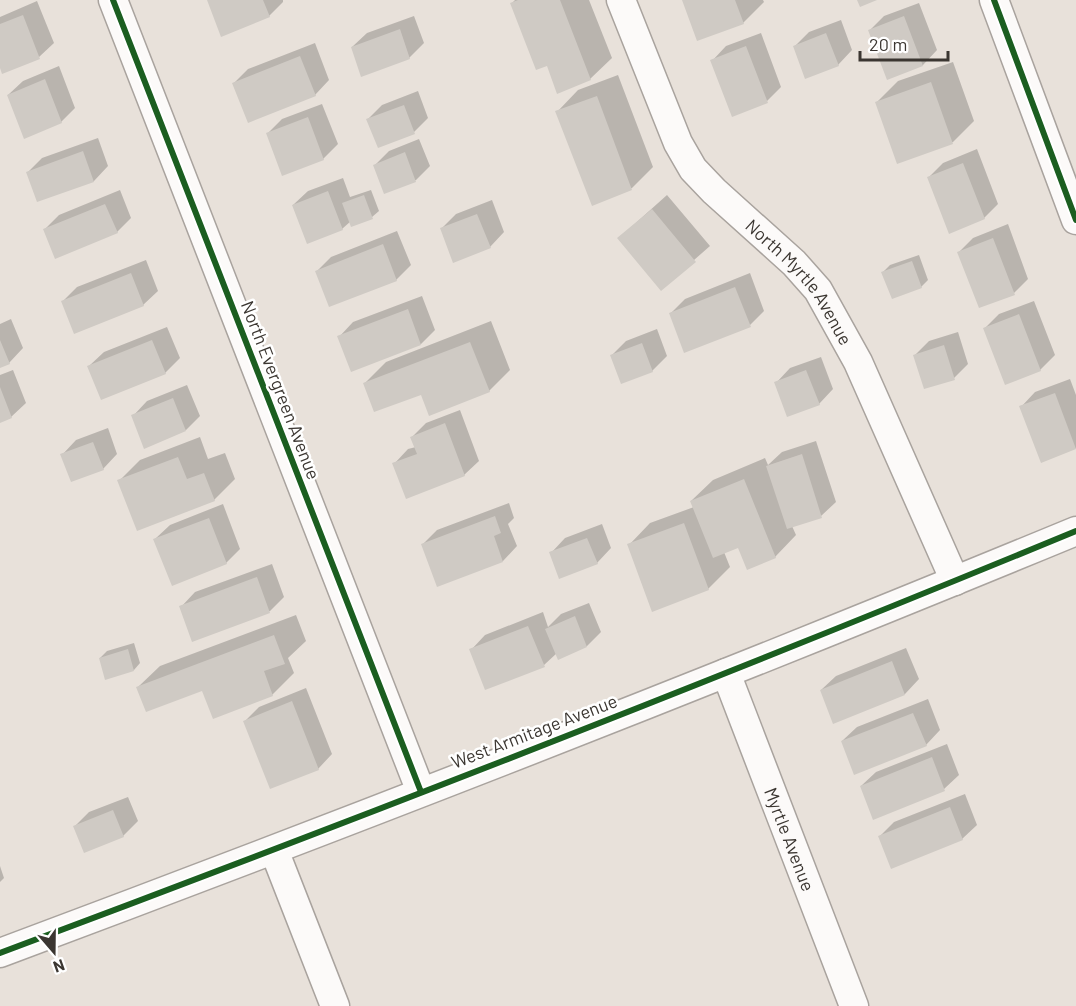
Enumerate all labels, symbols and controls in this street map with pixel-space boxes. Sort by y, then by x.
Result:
scale bar [860,24,948,62]
text: 20 m [869,33,907,55]
street label: North Myrtle Avenue [741,214,857,348]
street label: North Evergreen Avenue [237,298,325,482]
street label: West Armitage Avenue [448,689,620,773]
street label: Myrtle Avenue [760,784,820,894]
north arrow [24,922,84,982]
text: N [51,956,68,977]

